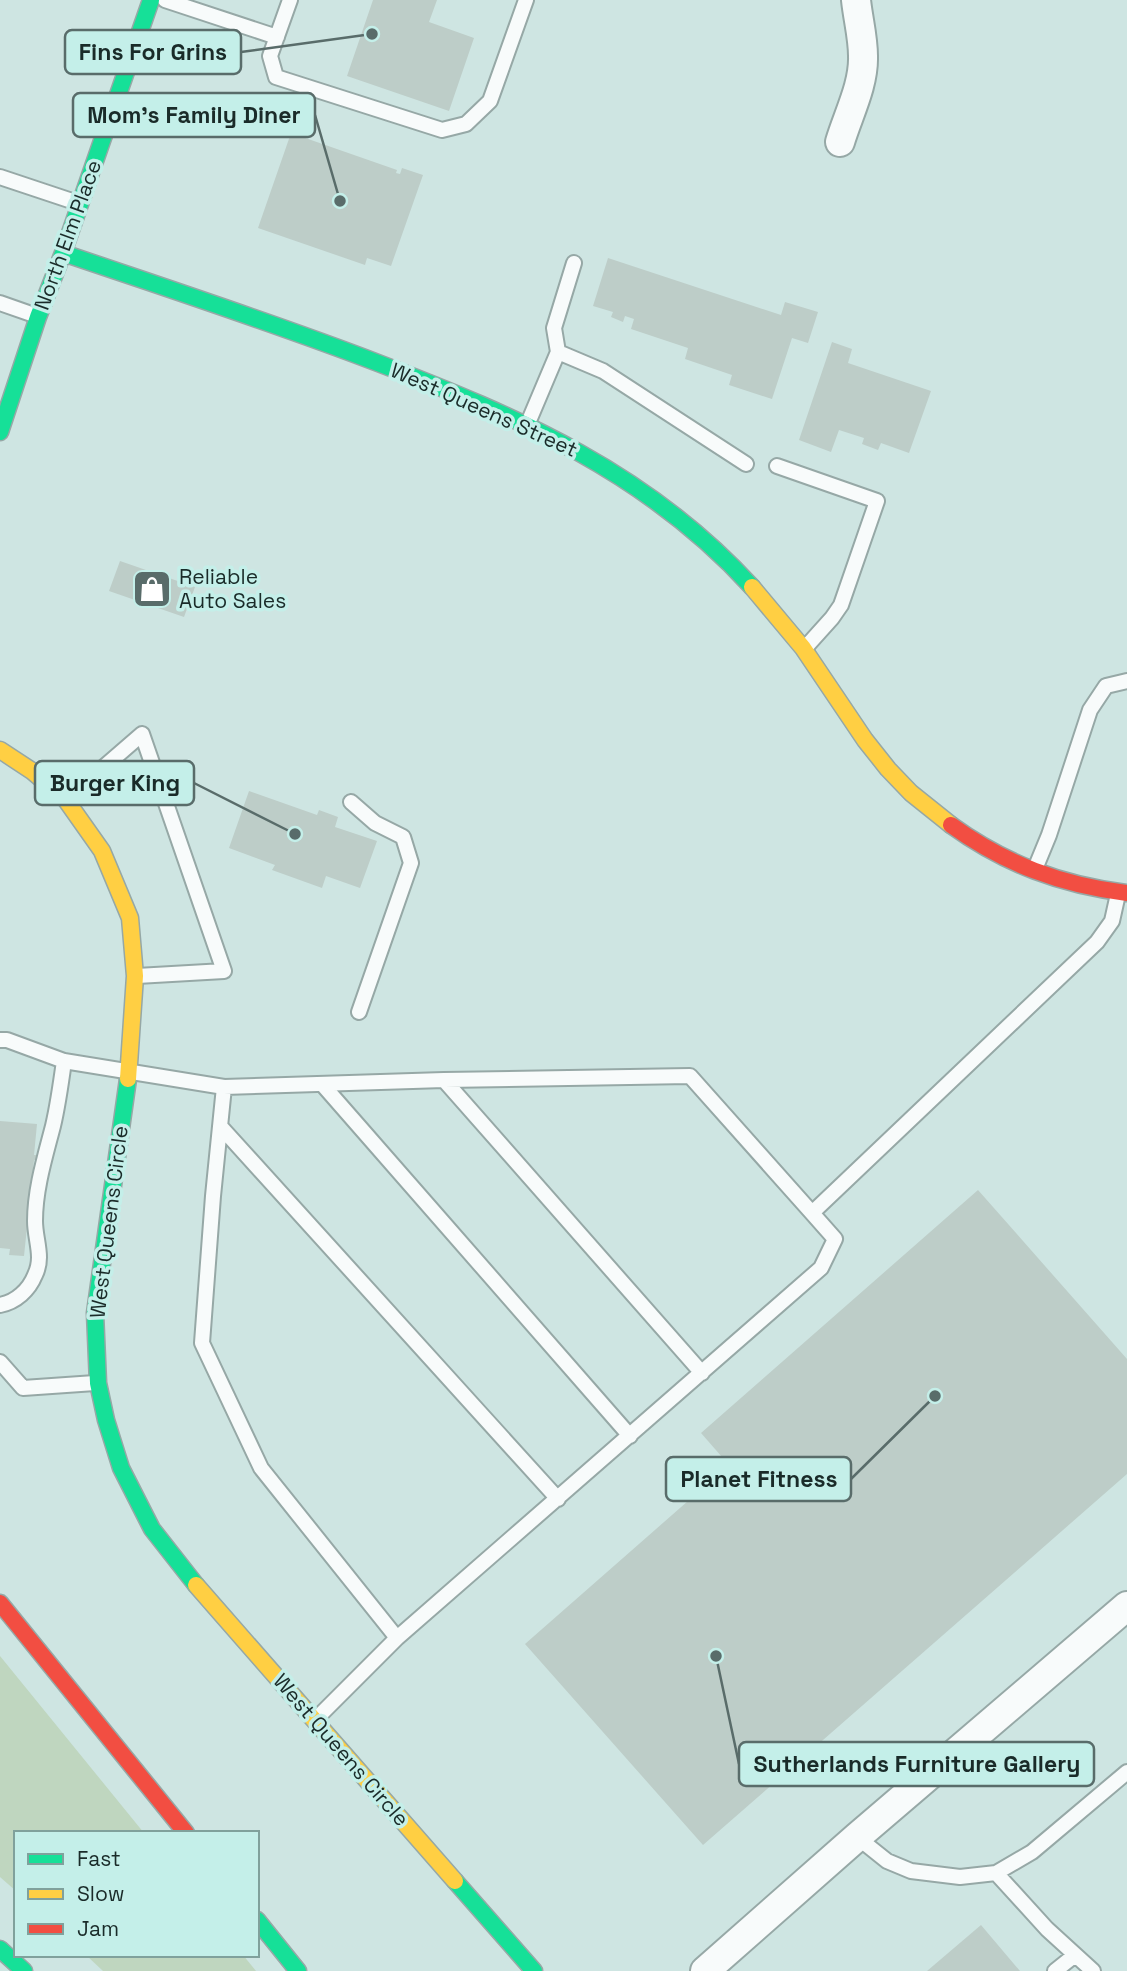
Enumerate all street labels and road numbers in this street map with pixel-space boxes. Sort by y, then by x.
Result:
street label: North Elm Place [28,156,107,314]
street label: West Queens Street [387,356,582,463]
street label: West Queens Circle [83,1124,134,1320]
street label: West Queens Circle [268,1668,415,1832]

